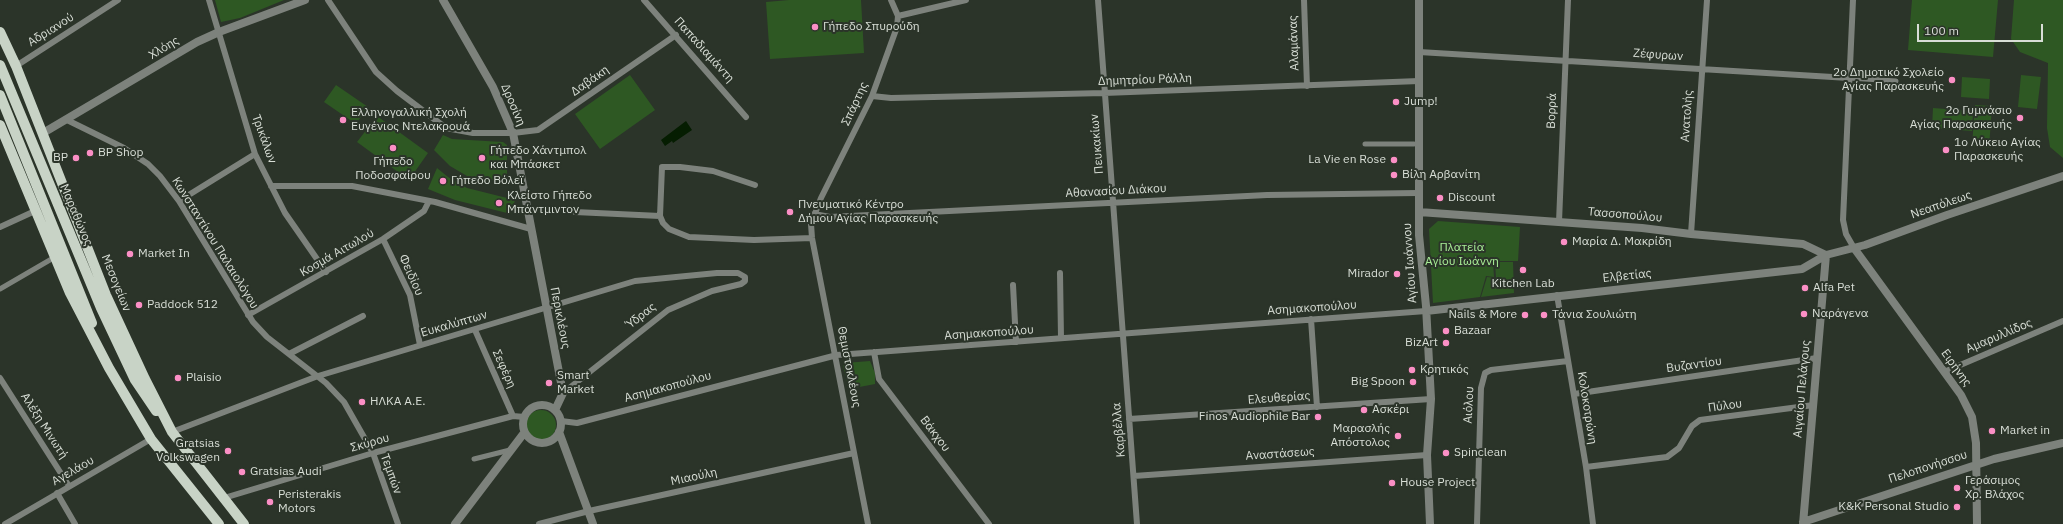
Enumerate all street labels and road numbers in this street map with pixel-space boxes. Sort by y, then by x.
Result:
street label: Αδριανού [25,10,77,50]
street label: Παπαδιαμάντη [671,14,737,86]
street label: Αλαμάνας [1286,15,1302,71]
street label: Χλόης [146,33,182,63]
street label: Ζέφυρων [1633,46,1683,64]
street label: Δαβάκη [568,63,612,99]
street label: Δημητρίου Ράλλη [1098,71,1192,89]
street label: Σπάρτης [839,80,871,128]
street label: Δροσίνη [498,82,528,128]
street label: Ανατολής [1678,90,1696,142]
street label: Βορρά [1544,93,1560,129]
street label: Τρικάλων [248,113,280,165]
street label: Πευκακίων [1087,113,1107,175]
street label: Κωνσταντίνου Παλαιολόγου [168,175,262,311]
street label: Αθανασίου Διάκου [1065,181,1167,201]
street label: Μαραθώνος [56,182,96,248]
street label: Νεαπόλεως [1909,188,1973,222]
street label: Τασσοπούλου [1587,205,1663,225]
street label: Αγίου Ιωάννου [1400,222,1420,304]
street label: Κοσμά Αιτωλού [297,226,377,280]
street label: Μεσογείων [98,252,134,314]
street label: Φειδίου [396,252,426,298]
street label: Ελβετίας [1602,266,1652,286]
street label: Περικλέους [547,286,573,350]
street label: Ασημακοπούλου [1267,298,1357,318]
street label: Ύδρας [623,300,659,332]
street label: Ευκαλύπτων [419,308,489,340]
street label: Αμαρυλλίδος [1964,316,2034,356]
street label: Ασημακοπούλου [944,323,1034,343]
street label: Θεμιστοκλέους [834,325,864,409]
street label: Αιγαίου Πελάγους [1791,340,1813,438]
street label: Ειρήνης [1938,346,1974,390]
street label: Σεφέρη [489,347,519,391]
street label: Βυζαντίου [1665,354,1723,376]
street label: Ασημακοπούλου [623,368,713,406]
street label: Κολοκοτρώνη [1574,371,1600,445]
street label: Αιόλου [1461,386,1477,424]
street label: Ελευθερίας [1247,389,1311,407]
street label: Αλέξη Μινωτή [17,390,71,462]
street label: Πύλου [1707,396,1743,416]
street label: Καρβέλλα [1109,402,1129,458]
street label: Βάκχου [917,413,953,455]
street label: Σκύρου [349,431,391,455]
street label: Αναστάσεως [1245,444,1315,464]
street label: Πελοπονήσσου [1887,447,1969,487]
street label: Τεμπών [377,452,405,496]
street label: Αγελάου [49,453,97,489]
street label: Μιαούλη [669,465,719,489]

